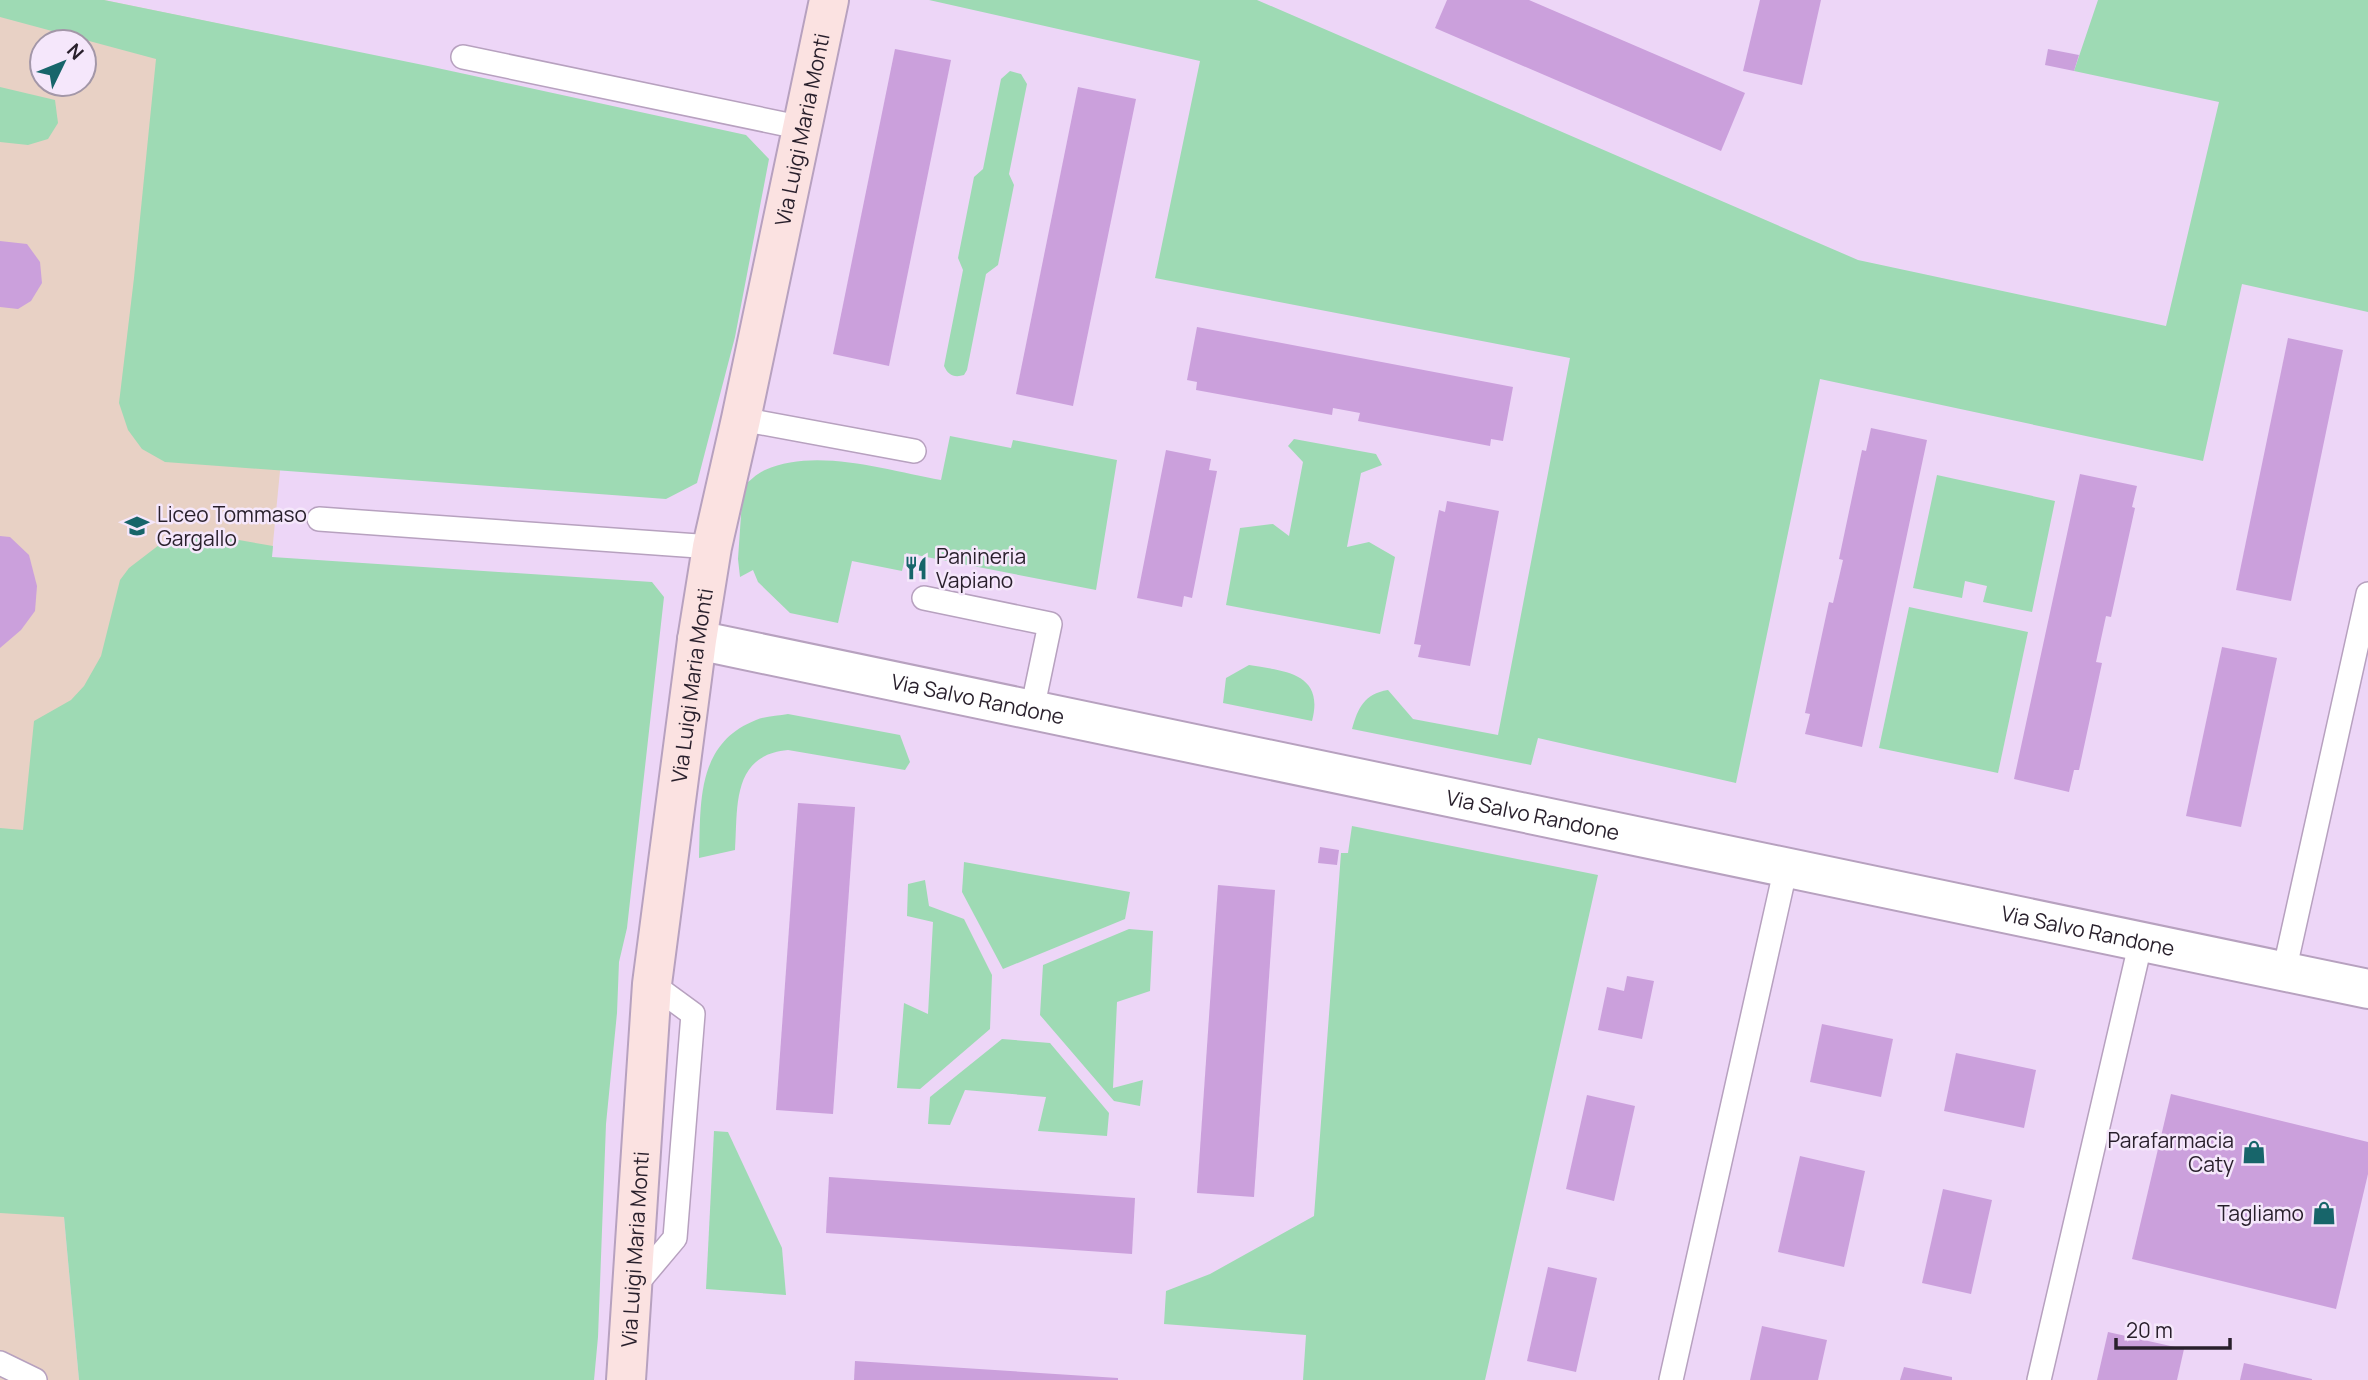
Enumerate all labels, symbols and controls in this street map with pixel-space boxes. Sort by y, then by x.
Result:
north arrow [28,28,98,98]
street label: Via Luigi Maria Monti [768,31,836,228]
text: N [61,38,90,65]
place label: Liceo Tommaso Gargallo [157,500,307,552]
school or university icon: Liceo Tommaso Gargallo [123,512,151,540]
place label: Panineria Vapiano [936,542,1026,594]
restaurant icon: Panineria Vapiano [902,554,930,582]
street label: Via Luigi Maria Monti [664,586,719,785]
street label: Via Salvo Randone [889,667,1067,730]
street label: Via Salvo Randone [1444,783,1622,846]
street label: Via Salvo Randone [1999,899,2177,962]
place label: Parafarmacia Caty [2108,1126,2234,1178]
shop icon: Parafarmacia Caty [2240,1138,2268,1166]
street label: Via Luigi Maria Monti [614,1150,655,1348]
place label: Tagliamo [2217,1199,2304,1227]
shop icon: Tagliamo [2310,1199,2338,1227]
scale bar [2116,1306,2230,1350]
text: 20 m [2126,1316,2173,1344]

